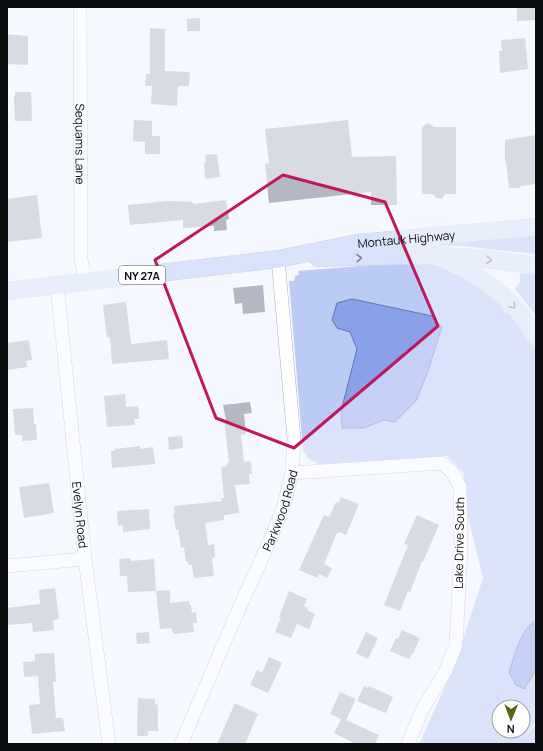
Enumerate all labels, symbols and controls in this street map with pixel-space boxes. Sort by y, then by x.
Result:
street label: Sequams Lane [72,103,89,185]
street label: Montauk Highway [357,226,457,251]
one-way arrow [356,253,362,262]
one-way arrow [486,255,492,264]
road number: NY 27A [119,266,165,284]
one-way arrow [508,301,516,309]
street label: Parkwood Road [258,468,301,554]
street label: Evelyn Road [69,481,92,549]
street label: Lake Drive South [450,497,468,589]
north arrow [491,699,531,739]
text: N [507,722,515,737]

